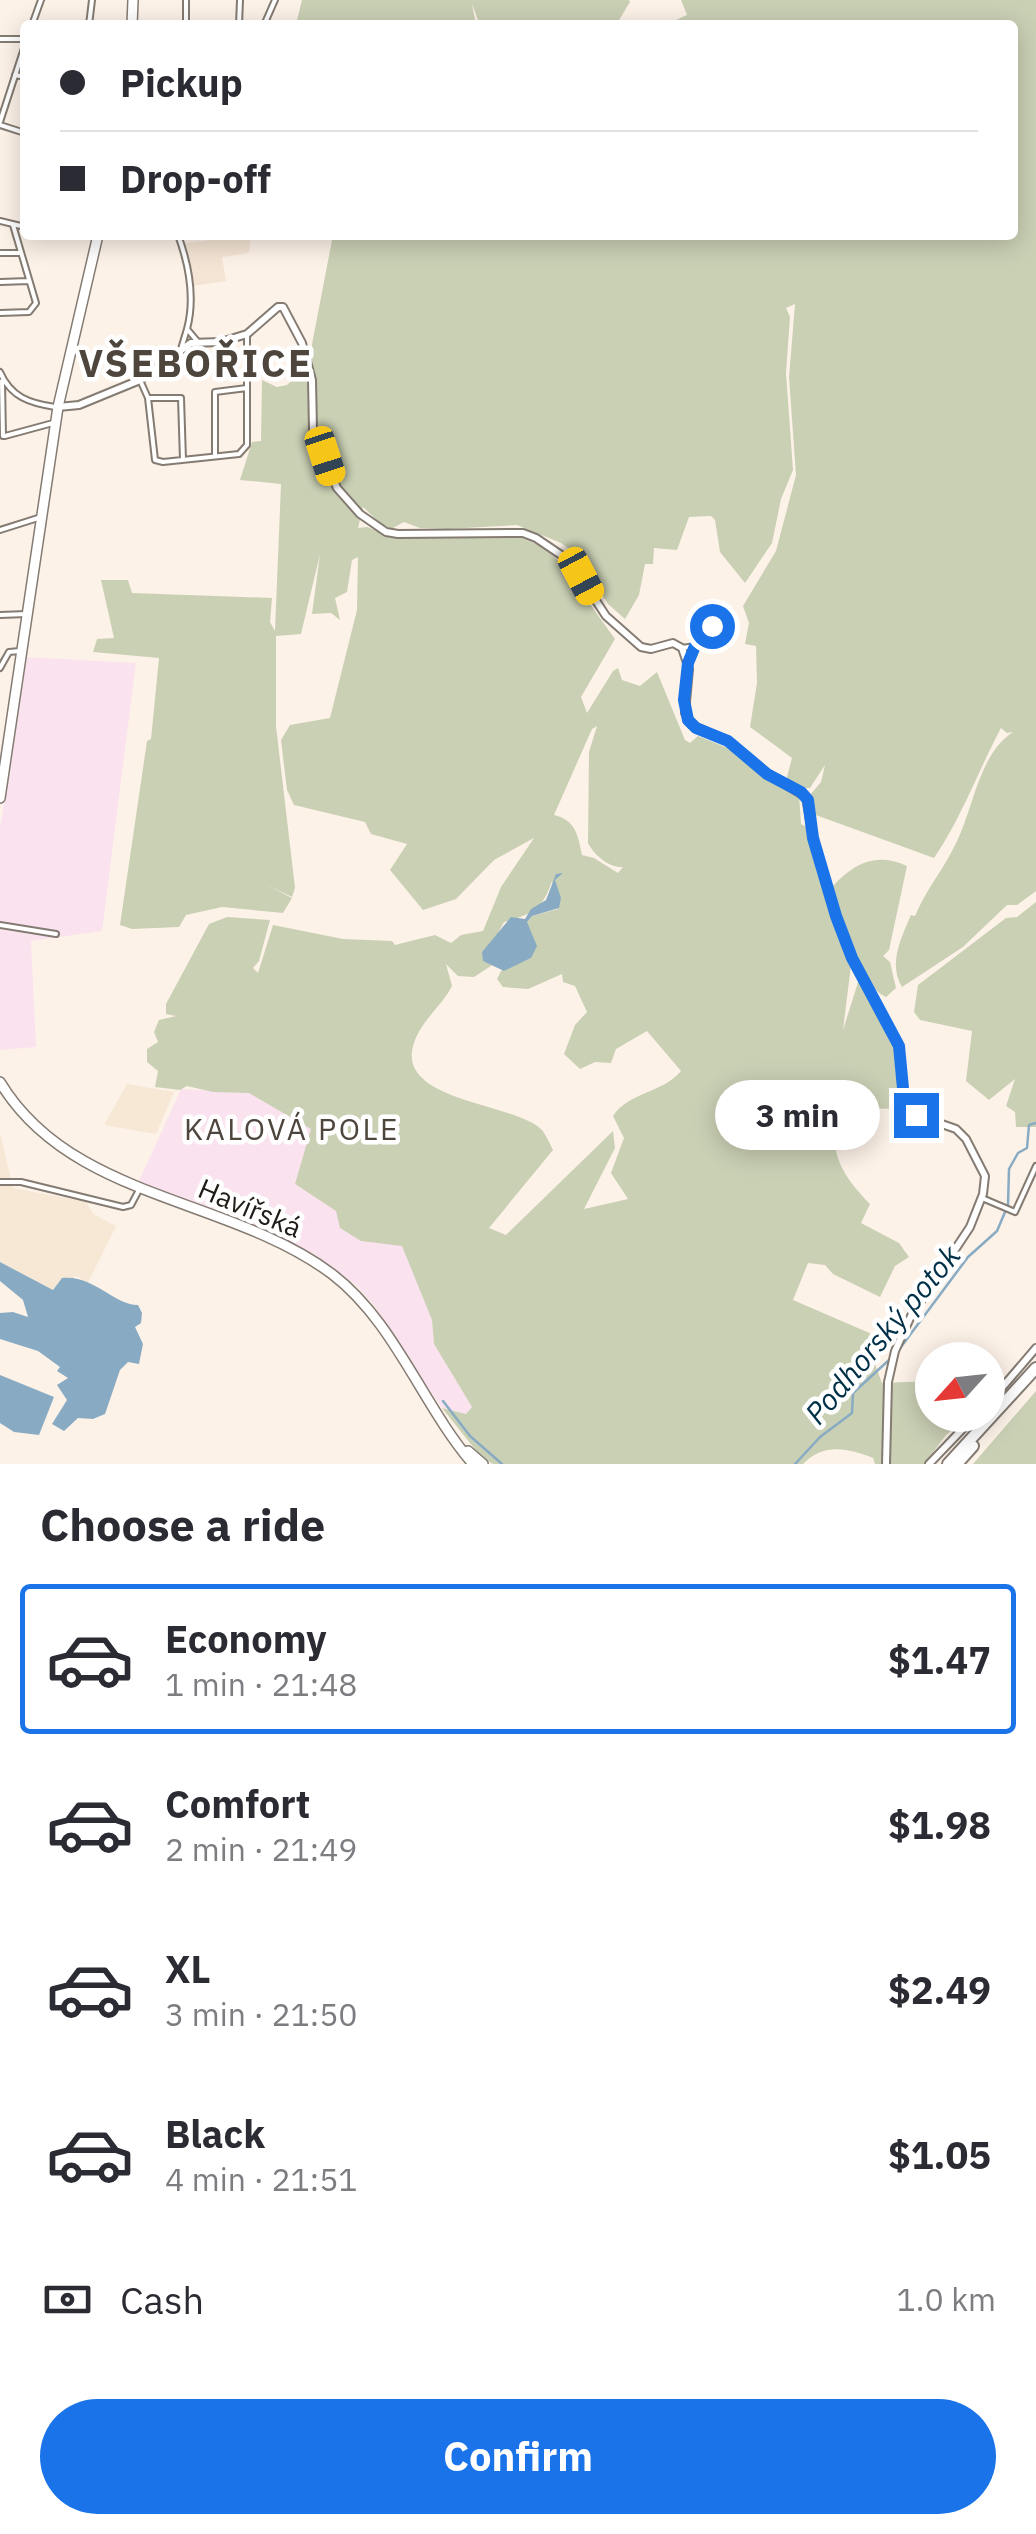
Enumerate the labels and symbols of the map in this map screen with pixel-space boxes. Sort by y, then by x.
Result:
district label: VŠEBOŘICE [78,338,314,387]
car [301,423,349,489]
car [554,542,608,610]
route start [690,604,735,649]
callout: 3 min [716,1080,881,1150]
route end [894,1093,939,1138]
district label: KALOVÁ POLE [184,1109,400,1148]
street label: Havířská [193,1169,308,1246]
water label: Podhorský potok [796,1236,968,1432]
north arrow [915,1342,1005,1432]

